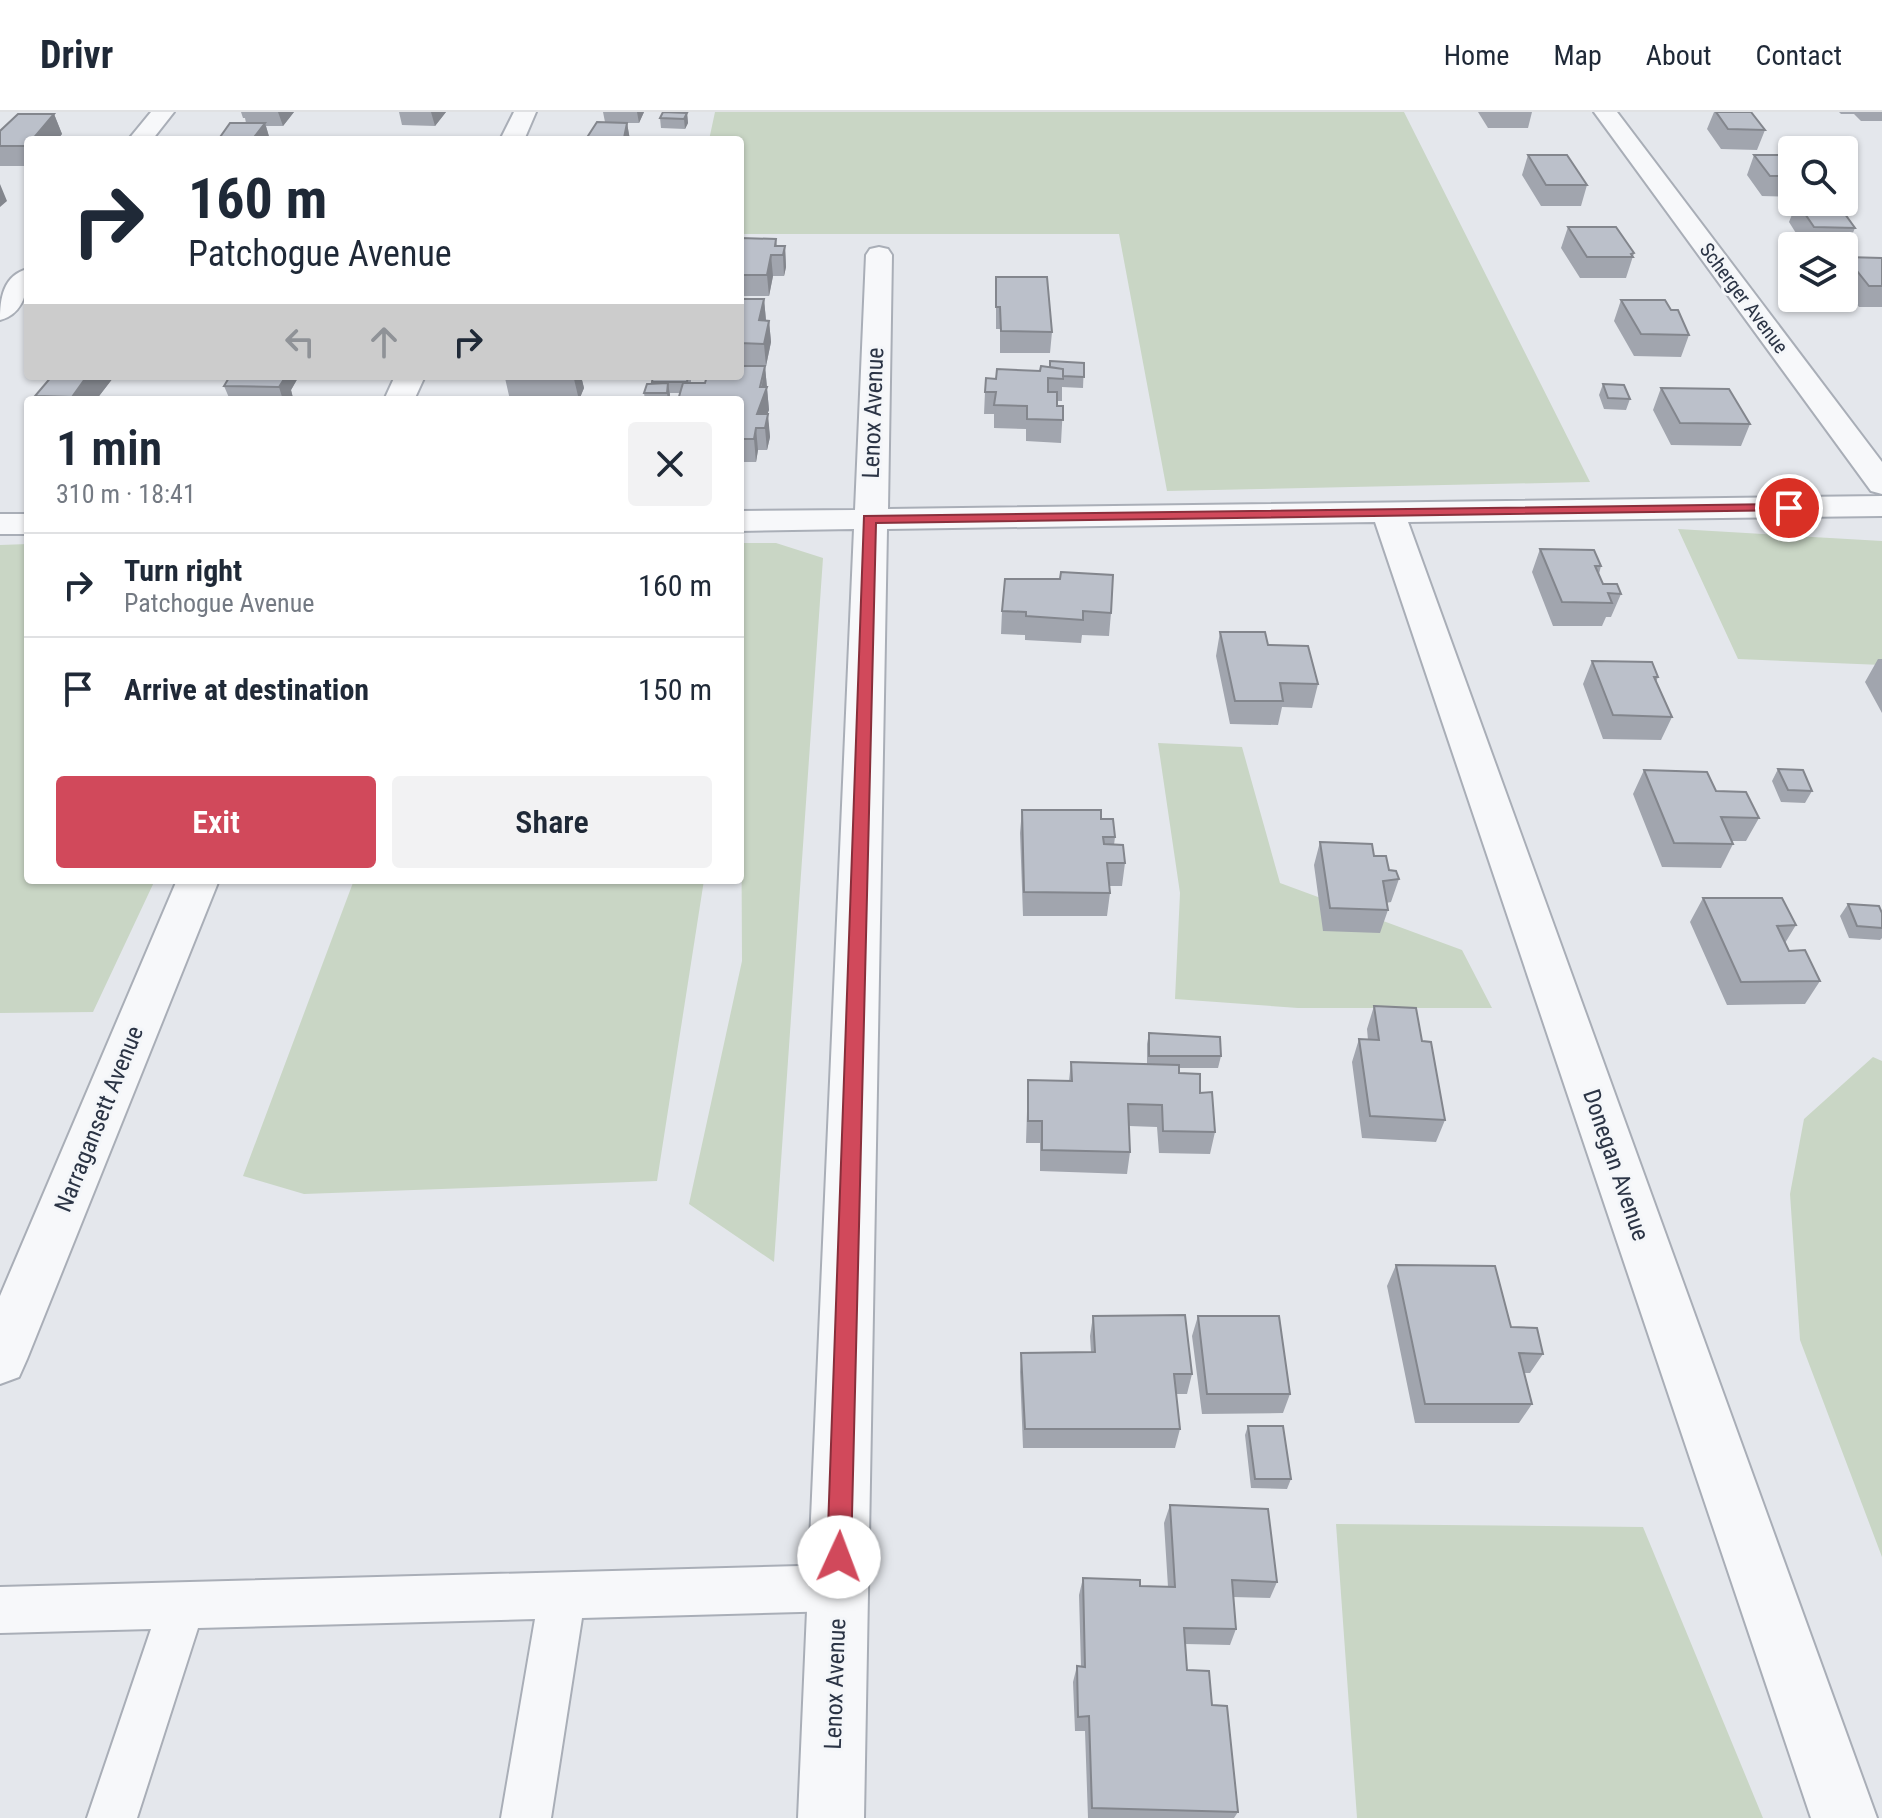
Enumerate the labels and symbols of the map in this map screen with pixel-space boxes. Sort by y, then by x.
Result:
street label: Scherger Avenue [1695,238,1793,358]
street label: Lenox Avenue [857,347,889,479]
pin [1755,474,1823,542]
street label: Narragansett Avenue [49,1022,149,1216]
street label: Donegan Avenue [1577,1086,1655,1244]
position arrow [797,1515,881,1599]
street label: Lenox Avenue [819,1618,851,1750]

